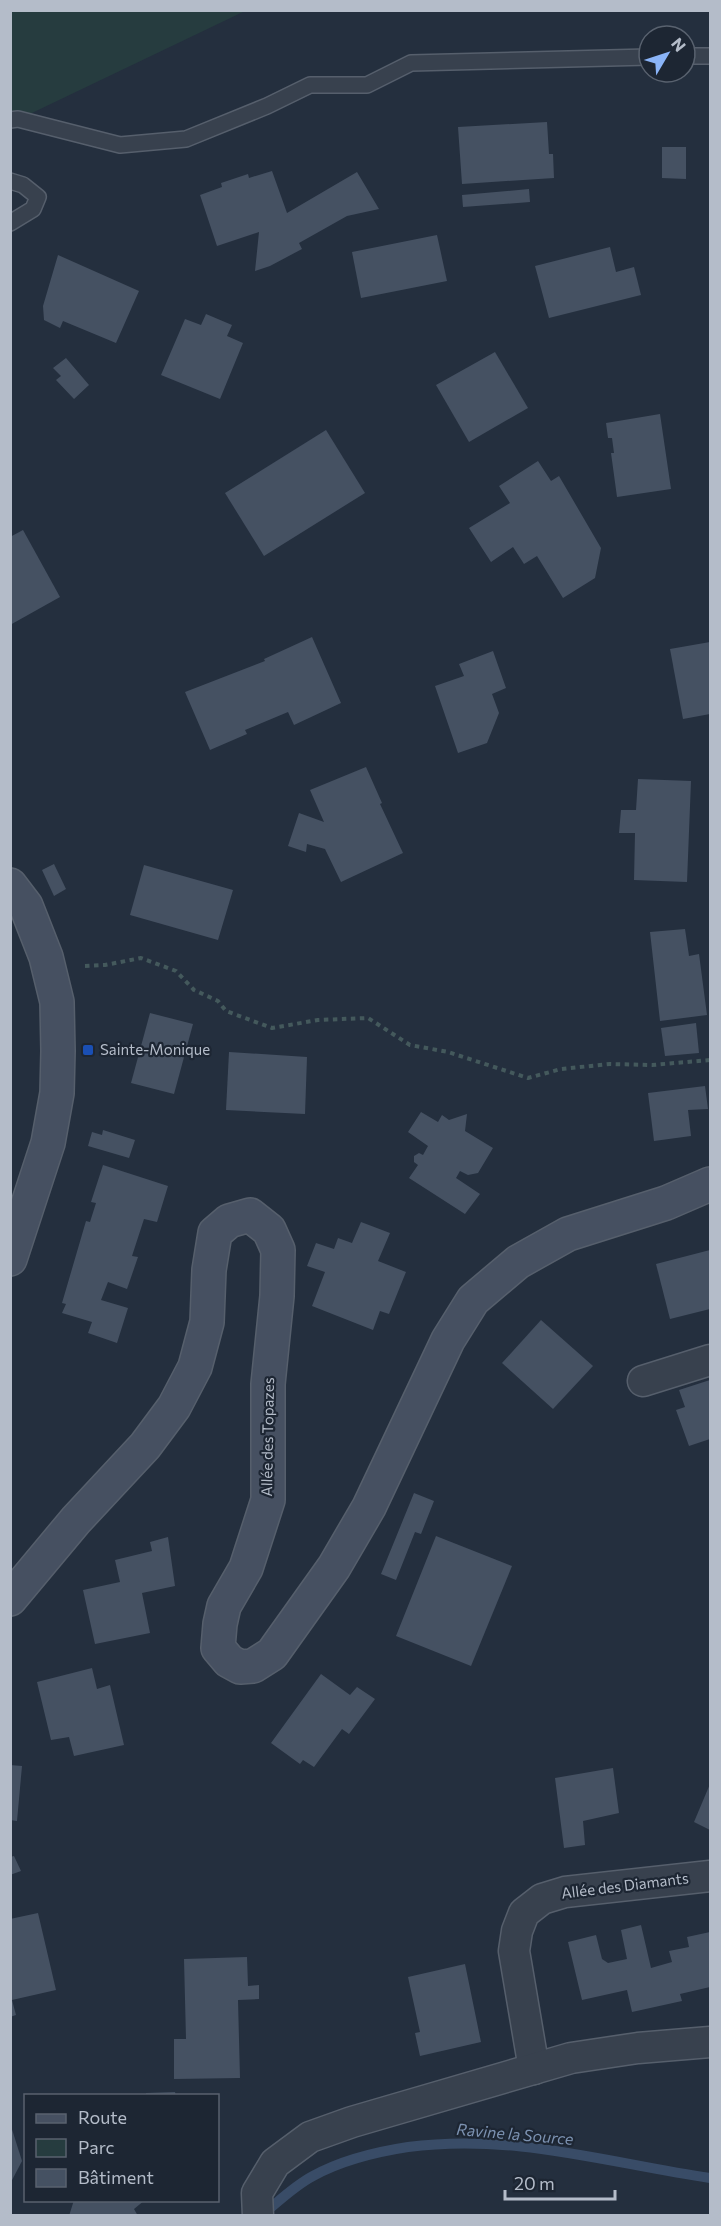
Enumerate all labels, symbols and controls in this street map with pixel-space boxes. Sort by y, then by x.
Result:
north arrow [637,24,697,84]
text: N [668,34,690,55]
place label: Sainte-Monique [100,1040,210,1058]
marker: Sainte-Monique [81,1043,95,1057]
street label: Allée des Topazes [257,1377,277,1497]
street label: Allée des Diamants [560,1868,690,1902]
legend [24,2094,219,2202]
text: Route [78,2106,127,2128]
water label: Ravine la Source [456,2119,575,2148]
text: Parc [78,2136,115,2158]
scale bar [505,2163,614,2201]
text: Bâtiment [78,2166,154,2188]
text: 20 m [514,2172,555,2194]

